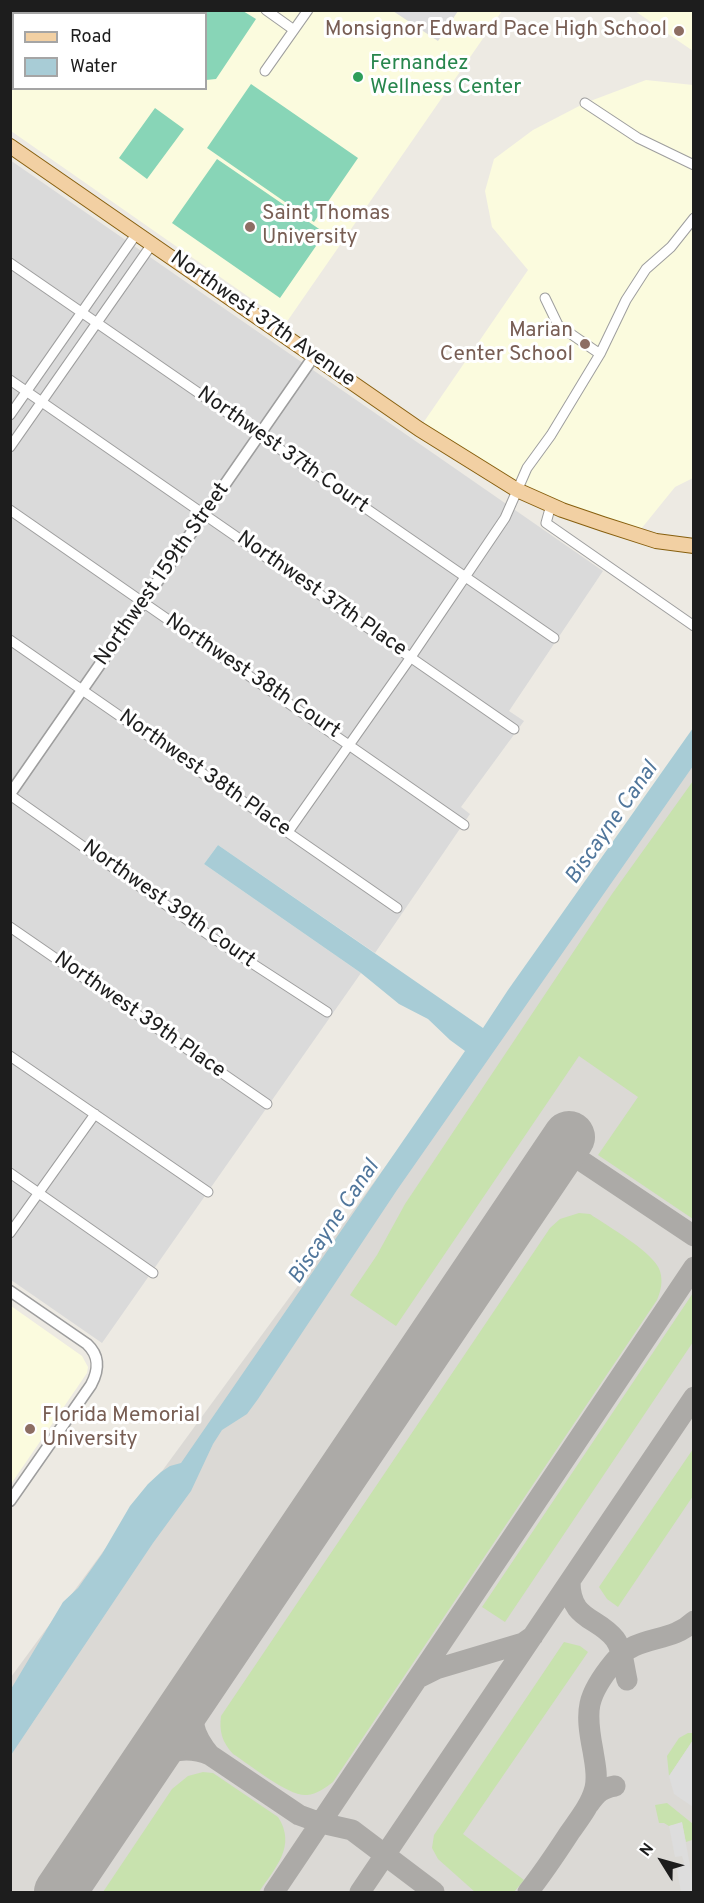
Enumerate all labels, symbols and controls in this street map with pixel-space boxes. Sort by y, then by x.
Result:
legend [12,12,207,90]
place label: Monsignor Edward Pace High School [325,18,667,44]
marker: Monsignor Edward Pace High School [672,24,686,38]
text: Road [70,26,112,49]
place label: Fernandez Wellness Center [370,52,521,102]
text: Water [70,56,117,79]
marker: Fernandez Wellness Center [351,70,365,84]
place label: Saint Thomas University [262,202,390,252]
marker: Saint Thomas University [243,220,257,234]
street label: Northwest 37th Avenue [165,247,359,393]
place label: Marian Center School [440,319,573,369]
marker: Marian Center School [578,337,592,351]
street label: Northwest 37th Court [191,382,373,520]
street label: Northwest 159th Street [90,479,236,671]
street label: Northwest 37th Place [231,527,411,663]
street label: Northwest 38th Court [160,609,344,745]
street label: Northwest 38th Place [113,705,295,843]
water label: Biscayne Canal [561,758,665,890]
street label: Northwest 39th Court [77,836,259,974]
street label: Northwest 39th Place [48,947,230,1085]
water label: Biscayne Canal [284,1156,386,1290]
place label: Florida Memorial University [42,1404,200,1454]
marker: Florida Memorial University [23,1422,37,1436]
north arrow [632,1831,692,1891]
text: N [636,1840,659,1861]

